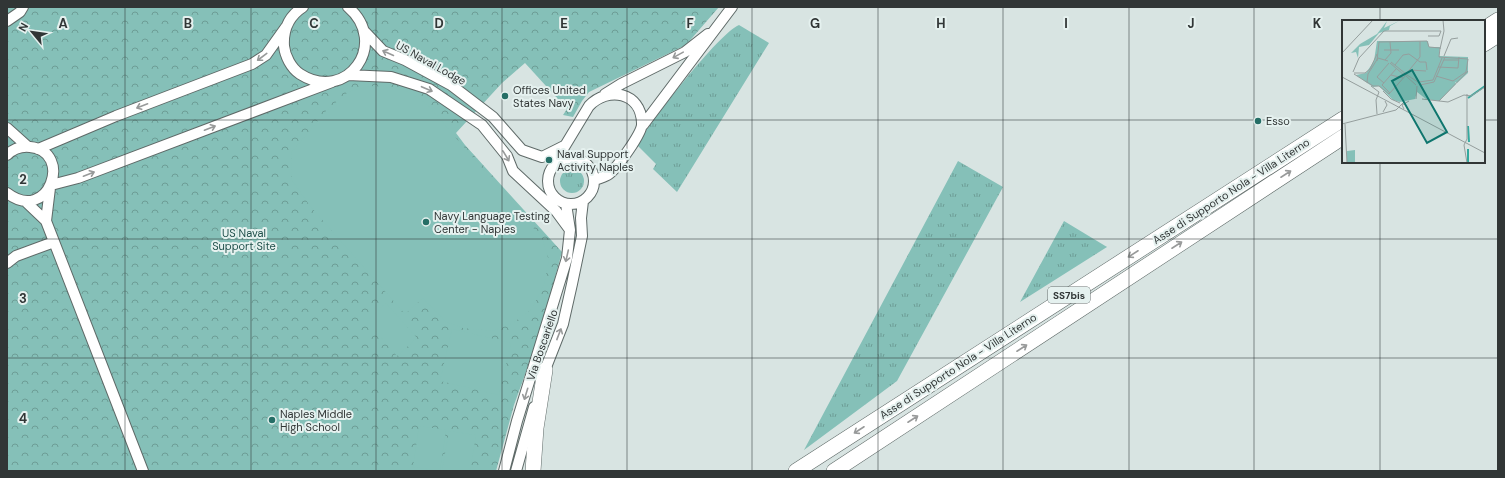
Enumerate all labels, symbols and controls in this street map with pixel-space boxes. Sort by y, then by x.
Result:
north arrow [12,12,52,52]
text: A [58,15,68,32]
text: B [184,15,192,32]
text: C [309,15,319,32]
text: D [434,15,444,32]
text: E [560,15,568,32]
text: F [686,15,694,32]
text: G [810,15,820,32]
text: H [936,15,946,32]
text: I [1064,15,1068,32]
text: J [1187,15,1195,32]
text: K [1313,15,1322,32]
text: N [15,20,31,34]
inset map [1342,20,1485,163]
street label: US Naval Lodge [394,38,468,88]
one-way arrow [382,49,394,56]
one-way arrow [672,52,684,60]
one-way arrow [257,53,268,61]
place label: Offices United States Navy [513,83,586,110]
one-way arrow [420,86,432,93]
marker: Offices United States Navy [500,91,510,101]
one-way arrow [137,102,149,110]
place label: Esso [1266,114,1290,128]
marker: Esso [1253,116,1263,126]
one-way arrow [204,123,216,131]
street label: Asse di Supporto Nola - Villa Literno [1150,135,1312,247]
place label: Naval Support Activity Naples [557,147,634,174]
one-way arrow [502,150,510,162]
marker: Naval Support Activity Naples [544,155,554,165]
one-way arrow [82,170,94,178]
one-way arrow [1280,170,1291,178]
text: 2 [19,171,27,188]
place label: Navy Language Testing Center - Naples [434,209,550,236]
marker: Navy Language Testing Center - Naples [421,217,431,227]
park label: US Naval Support Site [212,226,276,253]
one-way arrow [1171,241,1183,249]
one-way arrow [563,249,571,262]
one-way arrow [1128,249,1139,258]
road number: SS7bis [1048,287,1090,303]
text: 3 [19,290,27,307]
street label: Via Boscariello [523,308,561,382]
street label: Asse di Supporto Nola - Villa Literno [877,310,1039,422]
one-way arrow [556,329,564,341]
one-way arrow [1016,343,1028,351]
one-way arrow [521,387,529,399]
place label: Naples Middle High School [280,407,352,434]
text: 4 [19,410,27,427]
marker: Naples Middle High School [267,415,277,425]
one-way arrow [907,415,918,423]
one-way arrow [854,426,865,434]

